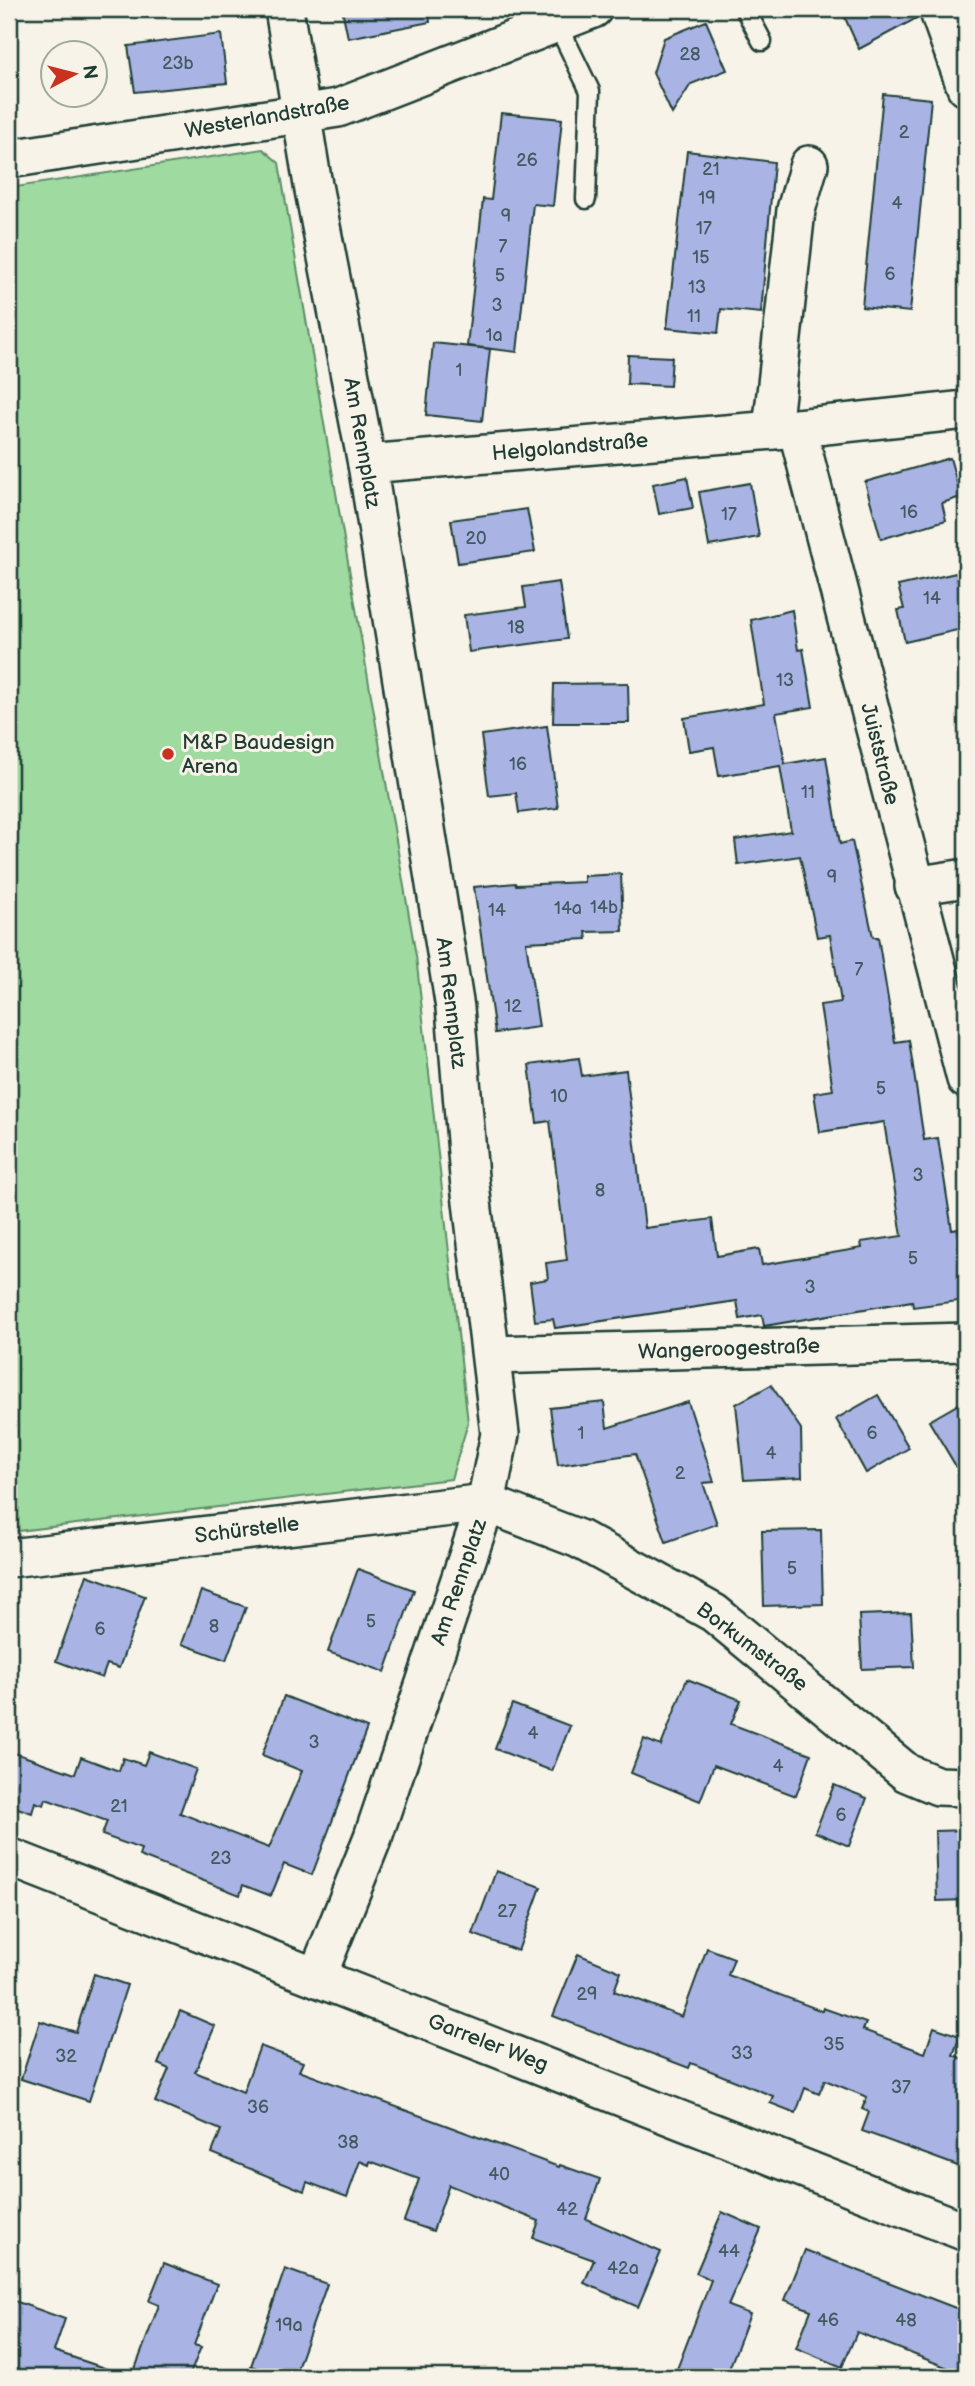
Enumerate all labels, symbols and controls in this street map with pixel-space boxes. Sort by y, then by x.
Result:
north arrow [38,38,108,108]
house number: 28 [679,44,701,65]
house number: 23b [162,53,194,74]
text: N [77,64,102,81]
street label: Westerlandstraße [183,90,351,144]
house number: 2 [899,122,910,143]
house number: 26 [516,150,538,171]
house number: 21 [702,159,720,180]
house number: 19 [698,188,716,209]
house number: 4 [892,193,903,214]
house number: 9 [501,206,511,227]
house number: 17 [696,218,712,239]
house number: 7 [499,236,508,257]
house number: 15 [692,247,710,268]
house number: 6 [885,264,896,285]
house number: 5 [495,265,505,286]
house number: 13 [688,277,706,298]
house number: 3 [491,295,503,316]
house number: 11 [687,306,701,327]
house number: 1a [485,325,503,346]
house number: 1 [456,360,462,381]
street label: Am Rennplatz [338,376,386,511]
street label: Helgolandstraße [491,428,649,466]
house number: 16 [900,502,918,523]
house number: 17 [721,504,737,525]
house number: 20 [465,528,487,549]
house number: 14 [923,588,941,609]
house number: 18 [507,617,525,638]
house number: 13 [776,670,794,691]
street label: Juiststraße [855,700,905,808]
place label: M&P Baudesign Arena [182,730,335,779]
marker: M&P Baudesign Arena [160,746,176,762]
house number: 16 [509,754,527,775]
house number: 11 [801,782,815,803]
house number: 9 [827,867,837,888]
house number: 14b [590,897,618,918]
house number: 14a [554,898,582,919]
house number: 14 [488,900,506,921]
street label: Am Rennplatz [431,936,472,1071]
house number: 7 [855,959,864,980]
house number: 12 [504,996,522,1017]
house number: 5 [876,1078,886,1099]
house number: 10 [550,1086,568,1107]
house number: 3 [912,1165,924,1186]
house number: 8 [595,1180,605,1201]
house number: 5 [908,1248,918,1269]
house number: 3 [804,1277,816,1298]
street label: Wangeroogestraße [638,1333,820,1365]
house number: 1 [578,1423,584,1444]
house number: 6 [867,1423,878,1444]
house number: 4 [766,1443,777,1464]
house number: 2 [675,1463,686,1484]
street label: Schürstelle [193,1511,301,1549]
street label: Am Rennplatz [426,1515,493,1648]
house number: 5 [787,1558,797,1579]
street label: Borkumstraße [691,1597,813,1697]
house number: 5 [366,1611,376,1632]
house number: 8 [209,1616,219,1637]
house number: 6 [95,1619,106,1640]
house number: 4 [528,1723,539,1744]
house number: 3 [308,1732,320,1753]
house number: 4 [773,1756,784,1777]
house number: 21 [110,1796,128,1817]
house number: 6 [836,1805,847,1826]
house number: 23 [210,1848,232,1869]
house number: 27 [497,1901,517,1922]
house number: 29 [576,1984,598,2005]
street label: Garreler Weg [424,2009,552,2077]
house number: 35 [823,2034,845,2055]
house number: 33 [731,2043,753,2064]
house number: 32 [55,2046,77,2067]
house number: 37 [891,2077,911,2098]
house number: 36 [247,2097,269,2118]
house number: 38 [337,2132,359,2153]
house number: 40 [488,2164,510,2185]
house number: 42 [556,2199,578,2220]
house number: 44 [718,2241,740,2262]
house number: 42a [607,2258,639,2279]
house number: 46 [817,2310,839,2331]
house number: 48 [895,2310,917,2331]
house number: 19a [275,2315,303,2336]

